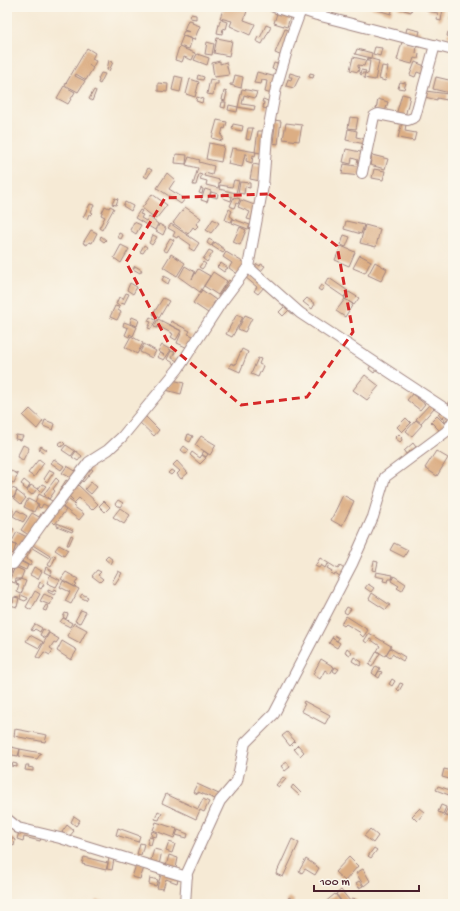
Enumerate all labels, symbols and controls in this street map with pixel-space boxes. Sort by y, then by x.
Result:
scale bar [314,867,419,893]
text: 100 m [319,876,350,890]

